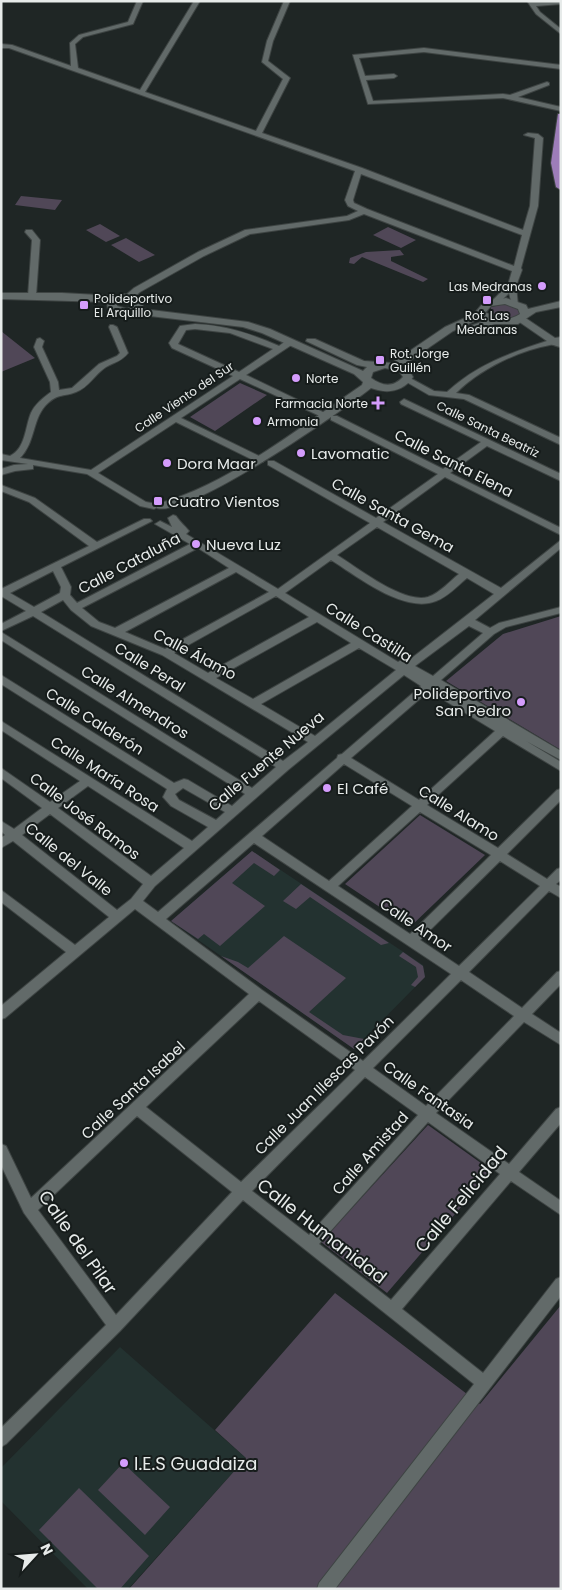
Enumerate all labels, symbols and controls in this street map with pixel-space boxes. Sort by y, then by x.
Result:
place label: Las Medranas [449,278,532,295]
marker: Las Medranas [536,280,548,292]
place label: Polideportivo El Arquillo [94,290,172,321]
marker: Rot. Las Medranas [481,294,493,306]
marker: Polideportivo El Arquillo [78,299,90,311]
place label: Rot. Las Medranas [457,307,517,338]
place label: Rot. Jorge Guillén [390,345,449,376]
marker: Rot. Jorge Guillén [374,354,386,366]
street label: Calle Viento del Sur [131,357,237,437]
place label: Norte [306,370,338,387]
marker: Norte [290,372,302,384]
place label: Farmacia Norte [275,395,368,412]
marker: Farmacia Norte [372,397,384,409]
street label: Calle Santa Beatriz [434,397,542,461]
place label: Armonia [267,413,318,430]
marker: Armonia [251,415,263,427]
street label: Calle Santa Elena [391,424,517,502]
place label: Lavomatic [311,443,389,464]
marker: Lavomatic [295,447,307,459]
place label: Dora Maar [177,453,256,474]
marker: Dora Maar [161,457,173,469]
street label: Calle Santa Gema [328,473,458,557]
place label: Cuatro Vientos [168,491,280,512]
marker: Cuatro Vientos [152,495,164,507]
street label: Calle Cataluña [74,527,184,599]
place label: Nueva Luz [206,534,281,555]
marker: Nueva Luz [190,538,202,550]
street label: Calle Castilla [322,597,416,667]
street label: Calle Álamo [150,623,240,685]
street label: Calle Peral [111,637,189,697]
street label: Calle Almendros [77,660,193,744]
street label: Calle Calderón [42,682,148,760]
place label: Polideportivo San Pedro [413,683,511,721]
marker: Polideportivo San Pedro [515,696,527,708]
street label: Calle Fuente Nueva [204,706,328,816]
street label: Calle María Rosa [47,731,163,817]
street label: Calle José Ramos [25,768,145,865]
place label: El Café [337,778,388,799]
street label: Calle Alamo [415,780,503,846]
marker: El Café [321,782,333,794]
street label: Calle del Valle [21,817,117,901]
street label: Calle Amor [376,893,457,957]
street label: Calle Juan Illescas Pavón [250,1011,398,1159]
street label: Calle Santa Isabel [76,1036,190,1144]
street label: Calle Fantasia [379,1056,479,1134]
street label: Calle Amistad [327,1107,413,1199]
street label: Calle Felicidad [409,1140,513,1258]
street label: Calle Humanidad [252,1173,392,1289]
street label: Calle del Pilar [33,1185,123,1299]
place label: I.E.S Guadaiza [134,1451,257,1476]
marker: I.E.S Guadaiza [118,1457,130,1469]
north arrow [10,1530,60,1580]
text: N [35,1540,58,1558]

